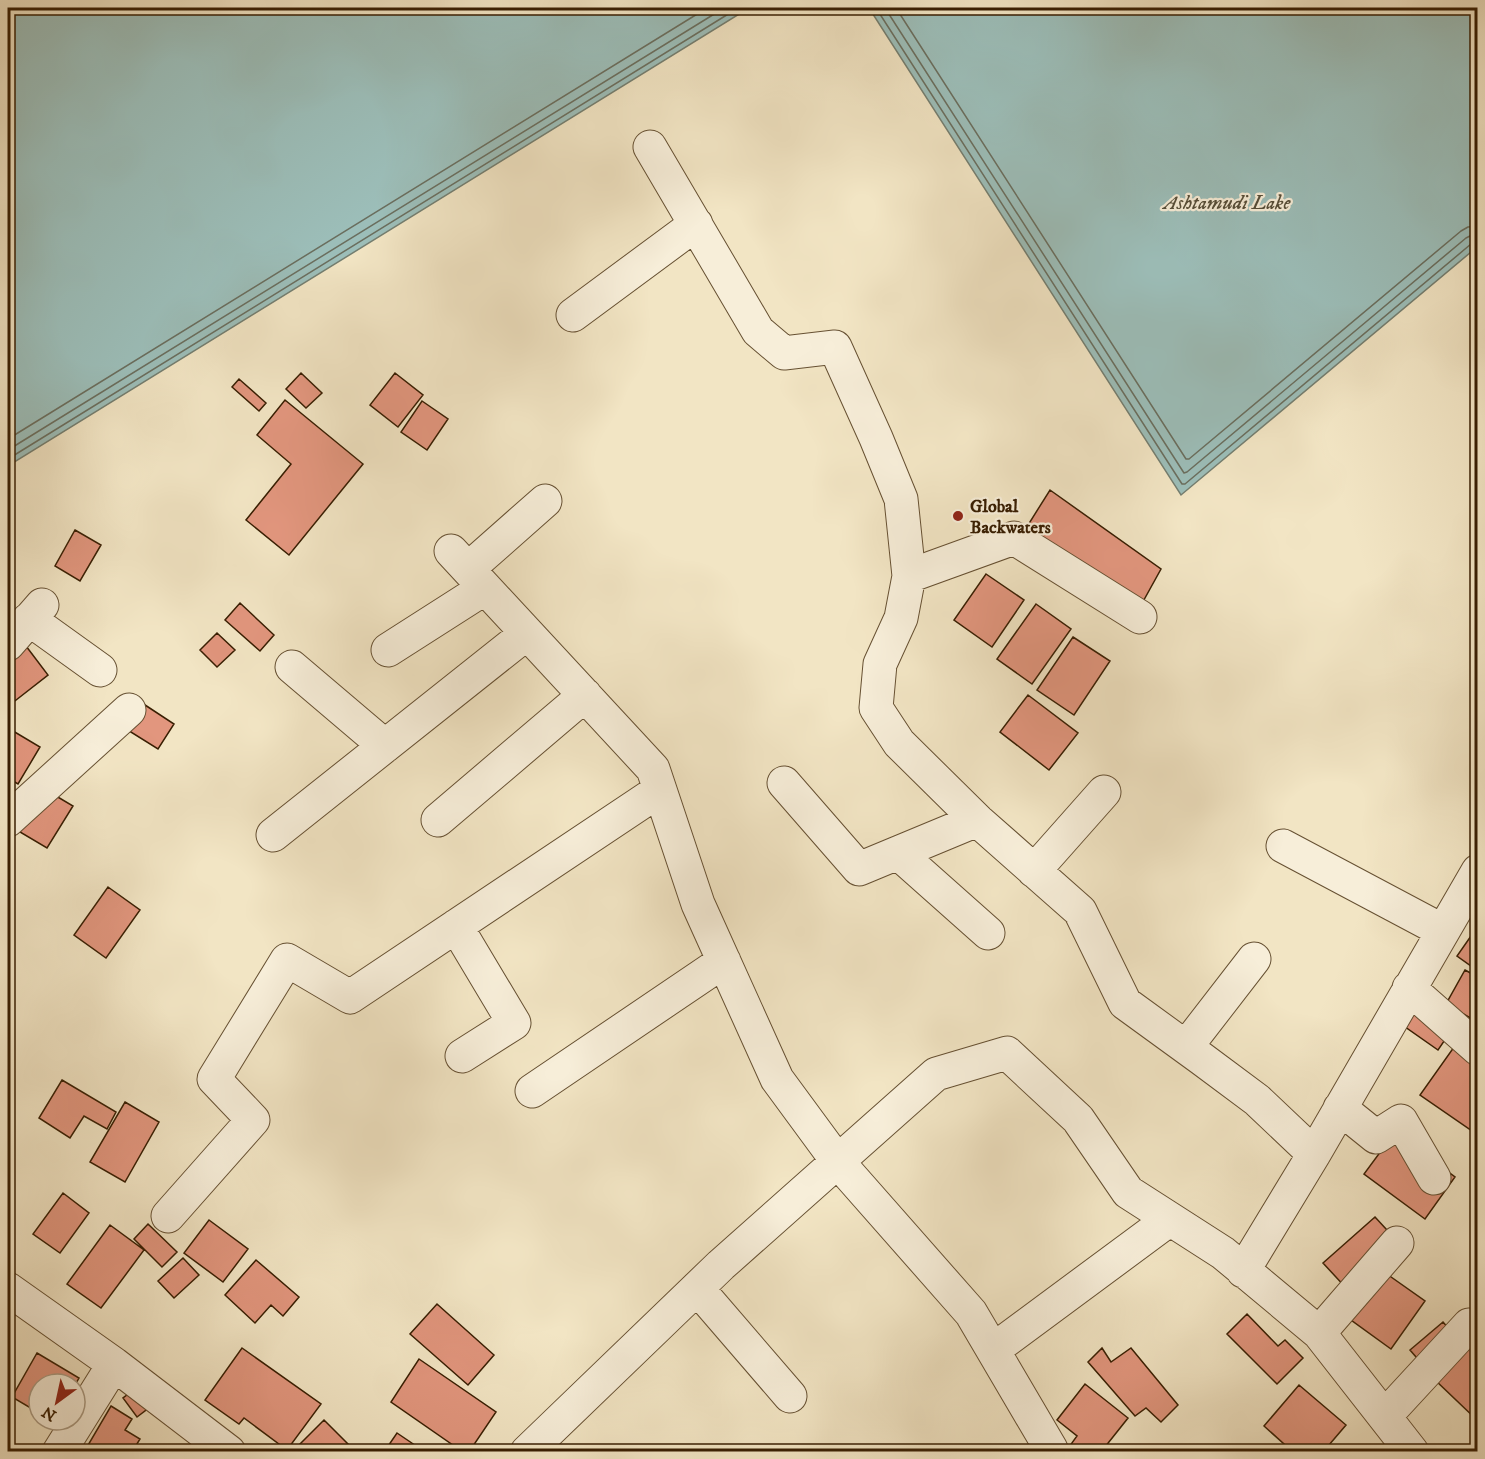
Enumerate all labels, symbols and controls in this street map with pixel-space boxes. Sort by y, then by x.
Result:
water label: Ashtamudi Lake [1162,191,1291,216]
place label: Global Backwaters [970,496,1051,539]
marker: Global Backwaters [951,509,965,523]
north arrow [27,1372,87,1432]
text: N [38,1402,60,1426]

